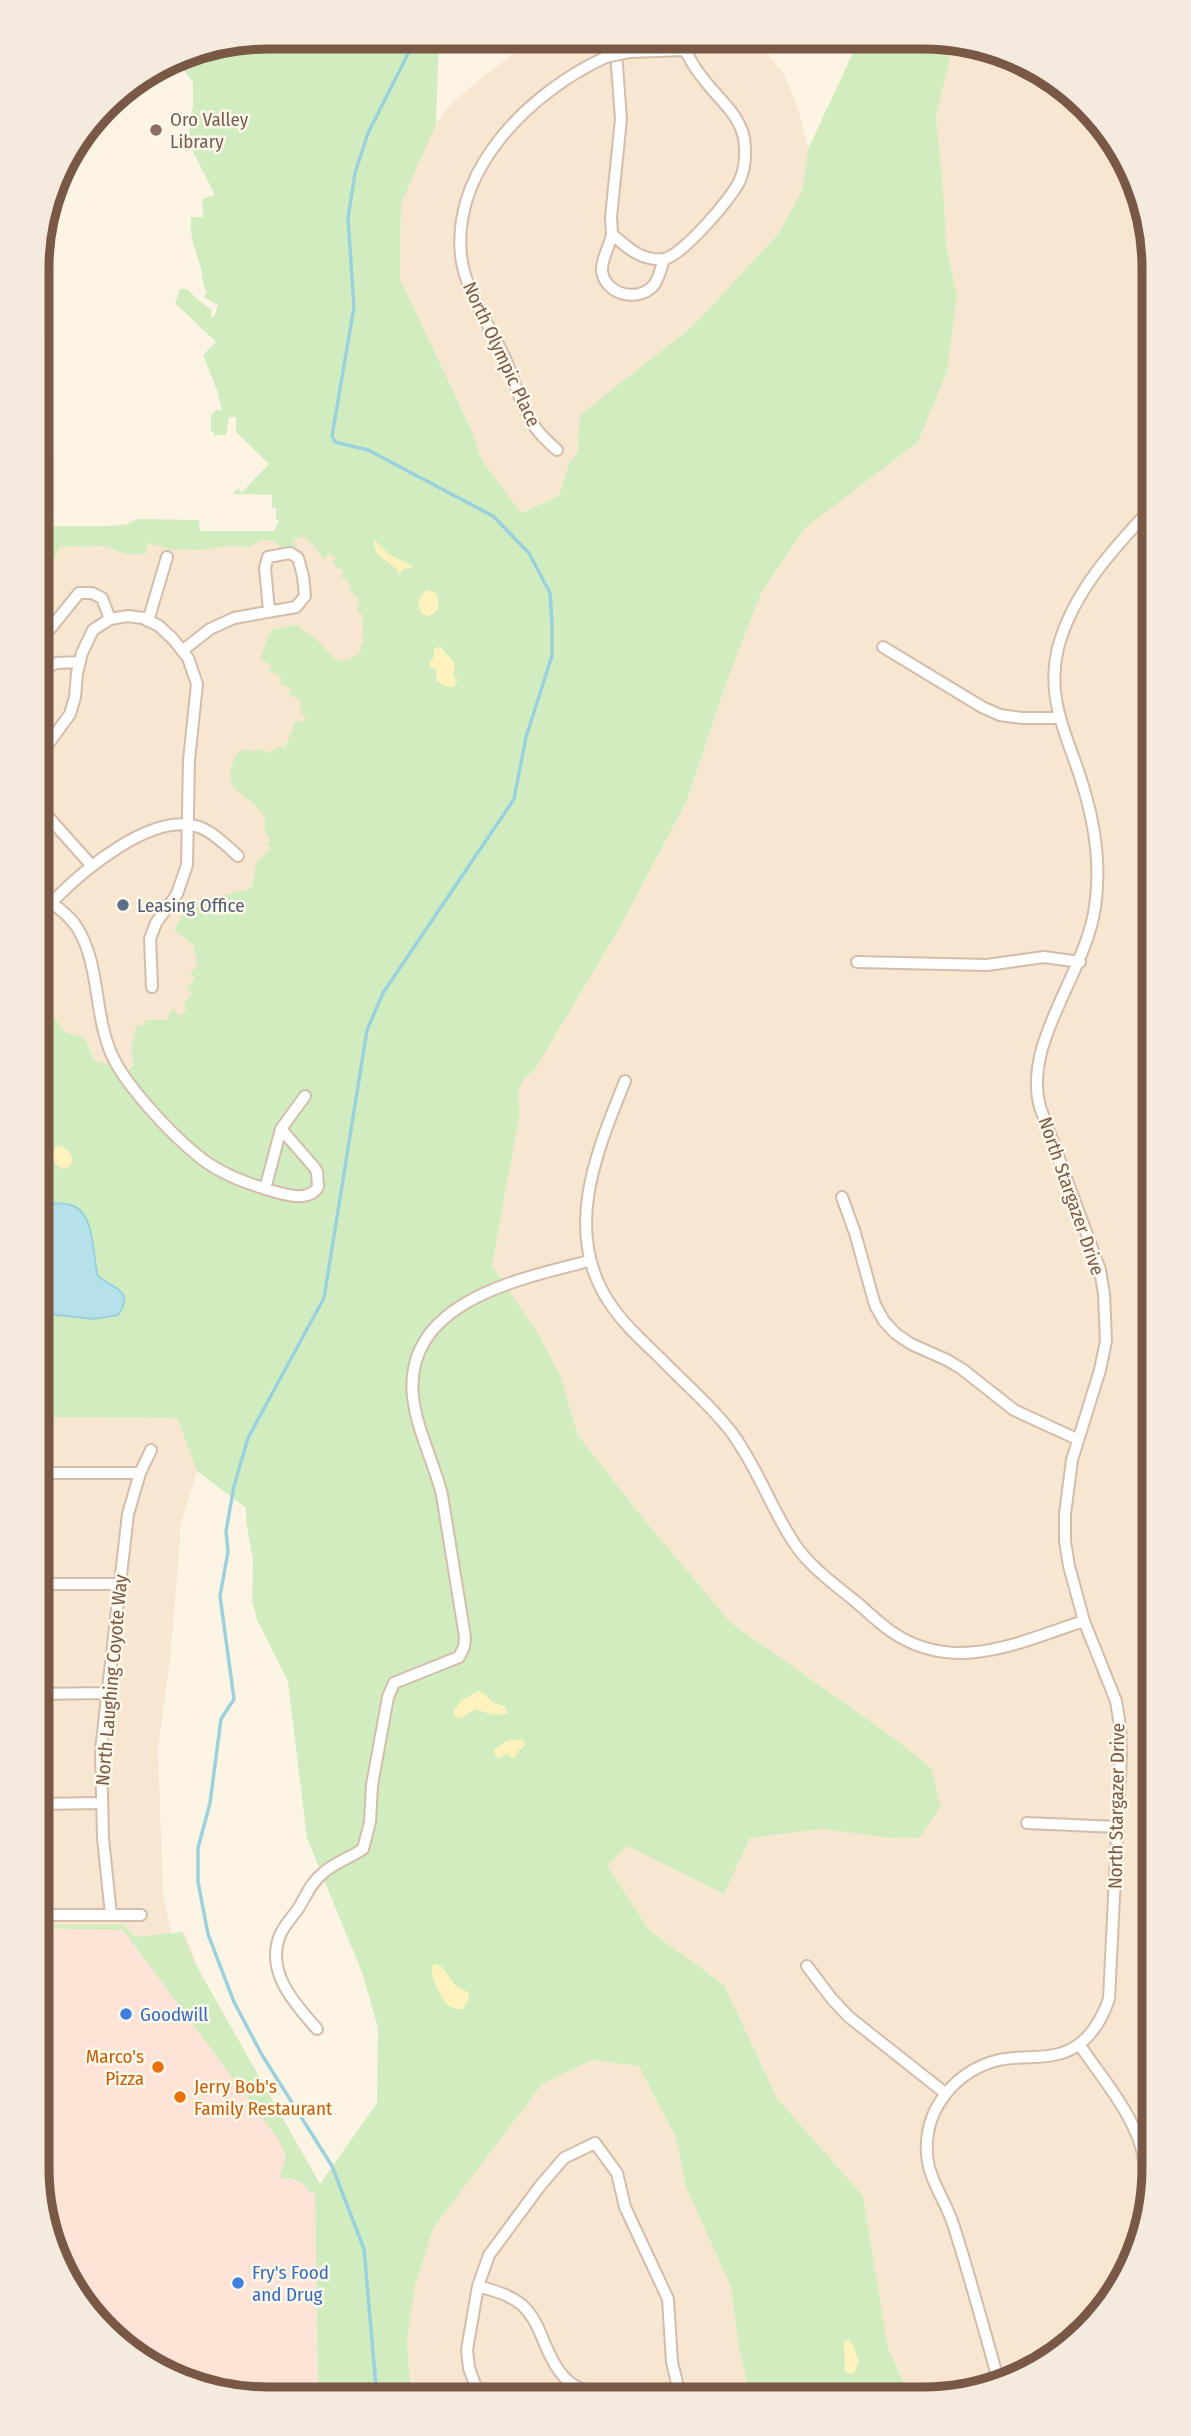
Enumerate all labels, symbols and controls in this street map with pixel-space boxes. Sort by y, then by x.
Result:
place label: Oro Valley Library [170,108,249,153]
marker: Oro Valley Library [148,122,164,138]
street label: North Olympic Place [458,278,545,430]
place label: Leasing Office [137,894,245,917]
marker: Leasing Office [115,897,131,913]
street label: North Stargazer Drive [1034,1114,1109,1278]
street label: North Laughing Coyote Way [91,1573,132,1787]
street label: North Stargazer Drive [1104,1723,1129,1889]
place label: Goodwill [140,2003,208,2026]
marker: Goodwill [118,2006,134,2022]
place label: Marco's Pizza [86,2045,144,2090]
marker: Marco's Pizza [150,2059,166,2075]
place label: Jerry Bob's Family Restaurant [194,2075,333,2120]
marker: Jerry Bob's Family Restaurant [172,2089,188,2105]
place label: Fry's Food and Drug [252,2261,329,2306]
marker: Fry's Food and Drug [230,2275,246,2291]

